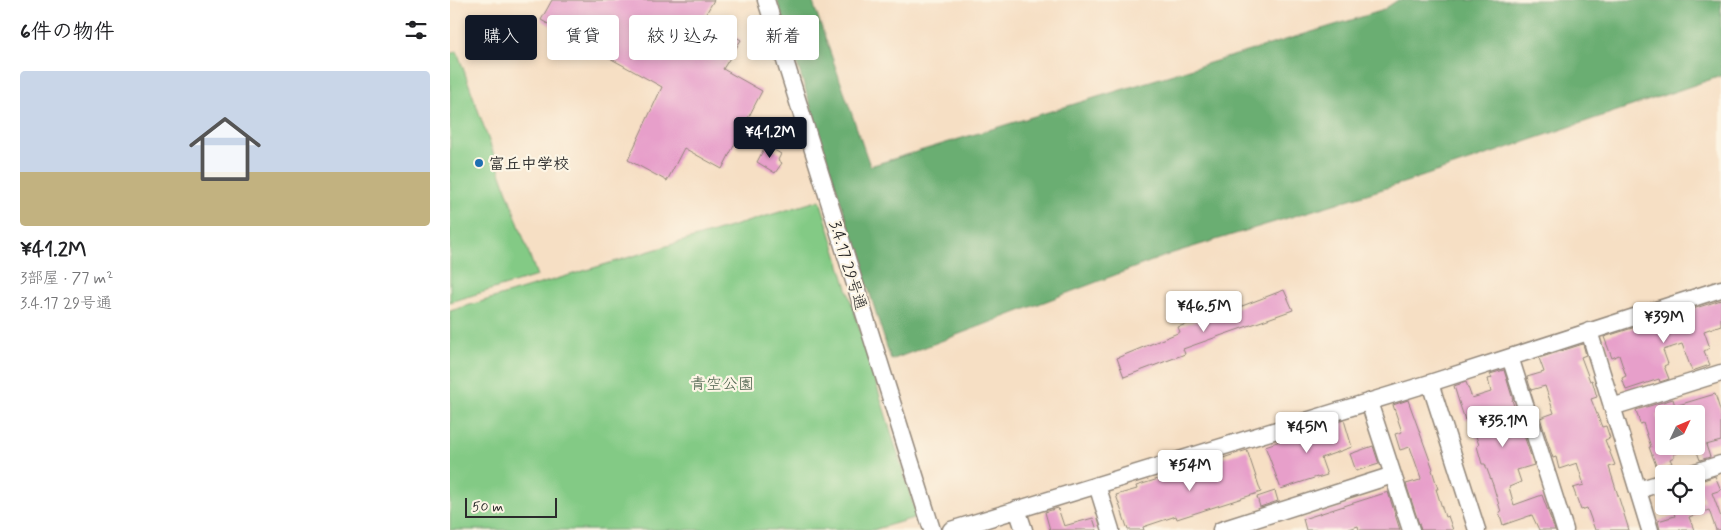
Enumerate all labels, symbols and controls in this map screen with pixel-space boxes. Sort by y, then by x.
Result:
chip: 購入 [465,15,537,60]
chip: 賃貸 [547,15,619,60]
chip: 絞り込み [629,15,737,60]
chip: 新着 [747,15,819,60]
icon: filters [402,16,430,44]
text: 6件の物件 [20,18,115,46]
icon: home [180,104,270,194]
pin: ¥41.2M [729,116,811,159]
text: ¥41.2M [745,122,795,143]
place label: 富丘中学校 [489,154,569,175]
marker: 富丘中学校 [473,157,485,169]
street label: 3.4.17 29号通 [824,218,871,313]
text: ¥41.2M [20,236,86,264]
text: 3部屋 · 77 m² [20,268,113,289]
pin: ¥46.5M [1163,290,1245,333]
text: 3.4.17 29号通 [20,293,112,314]
text: ¥46.5M [1177,296,1231,317]
pin: ¥39M [1634,302,1694,344]
text: ¥39M [1644,307,1684,328]
park label: 青空公園 [690,374,754,395]
north arrow [1655,405,1705,455]
map controls [1655,405,1705,515]
pin: ¥35.1M [1462,406,1544,448]
text: ¥35.1M [1478,411,1528,432]
pin: ¥45M [1277,412,1337,454]
text: ¥45M [1286,417,1328,438]
pin: ¥54M [1160,450,1220,492]
text: ¥54M [1169,455,1211,476]
button: locate [1655,465,1705,515]
scale bar [465,495,558,518]
text: 50 m [472,498,503,516]

